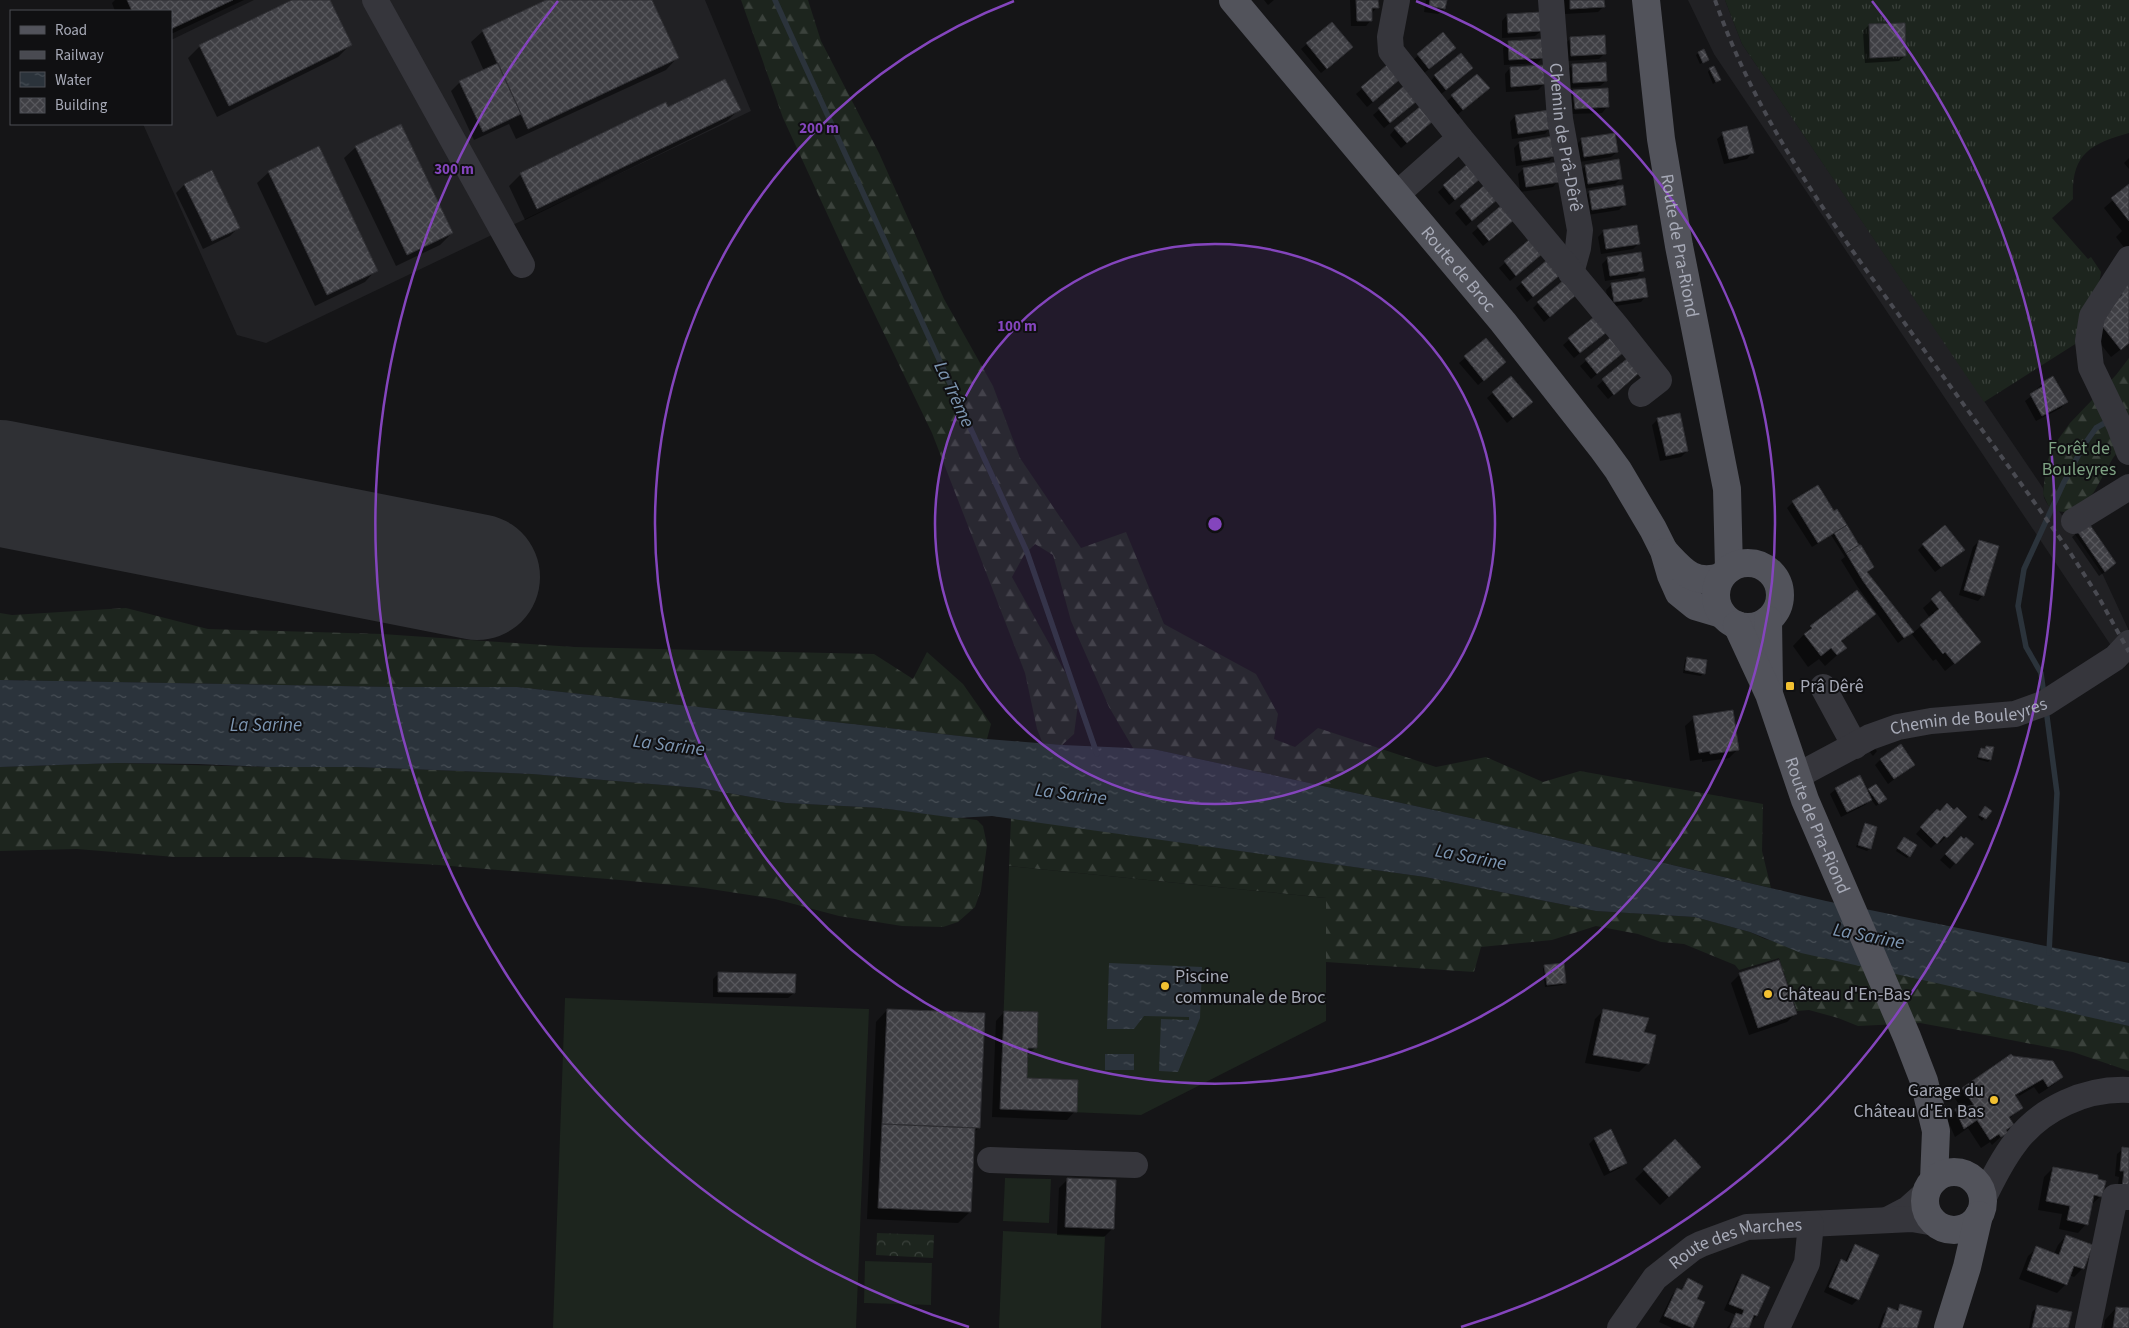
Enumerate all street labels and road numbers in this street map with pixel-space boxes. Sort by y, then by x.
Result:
street label: Chemin de Prâ-Dêrê [1543,62,1588,214]
street label: Route de Pra-Riond [1654,172,1705,320]
street label: Route de Broc [1415,221,1502,318]
street label: Chemin de Bouleyres [1886,691,2051,742]
street label: Route de Pra-Riond [1778,754,1856,898]
street label: Route des Marches [1664,1212,1803,1275]

